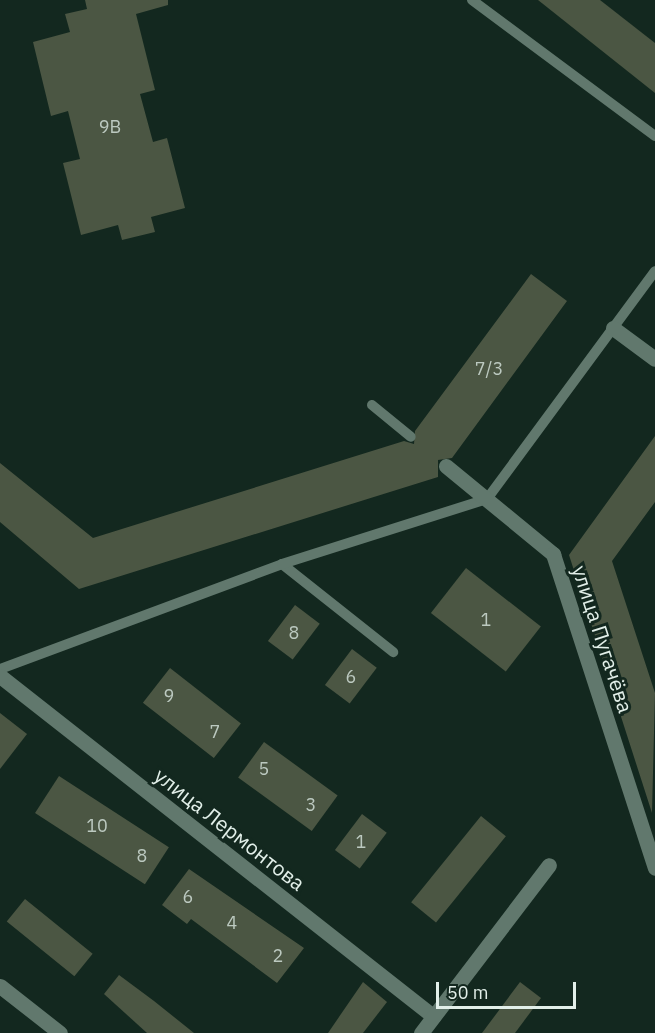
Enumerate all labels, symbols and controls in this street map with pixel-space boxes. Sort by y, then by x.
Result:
house number: 9В [99,116,121,138]
house number: 7/3 [475,358,503,380]
street label: улица Пугачёва [567,562,639,716]
house number: 1 [481,609,491,631]
house number: 8 [289,622,299,644]
house number: 6 [346,666,356,688]
house number: 9 [164,685,174,707]
house number: 7 [210,721,220,743]
house number: 5 [259,758,269,780]
street label: улица Лермонтова [150,762,310,896]
house number: 3 [306,794,316,816]
house number: 10 [86,815,108,837]
house number: 1 [356,831,366,853]
house number: 8 [137,845,147,867]
house number: 6 [183,886,193,908]
house number: 4 [227,912,237,934]
house number: 2 [273,945,283,967]
scale bar [439,970,578,1008]
text: 50 m [447,981,489,1004]

